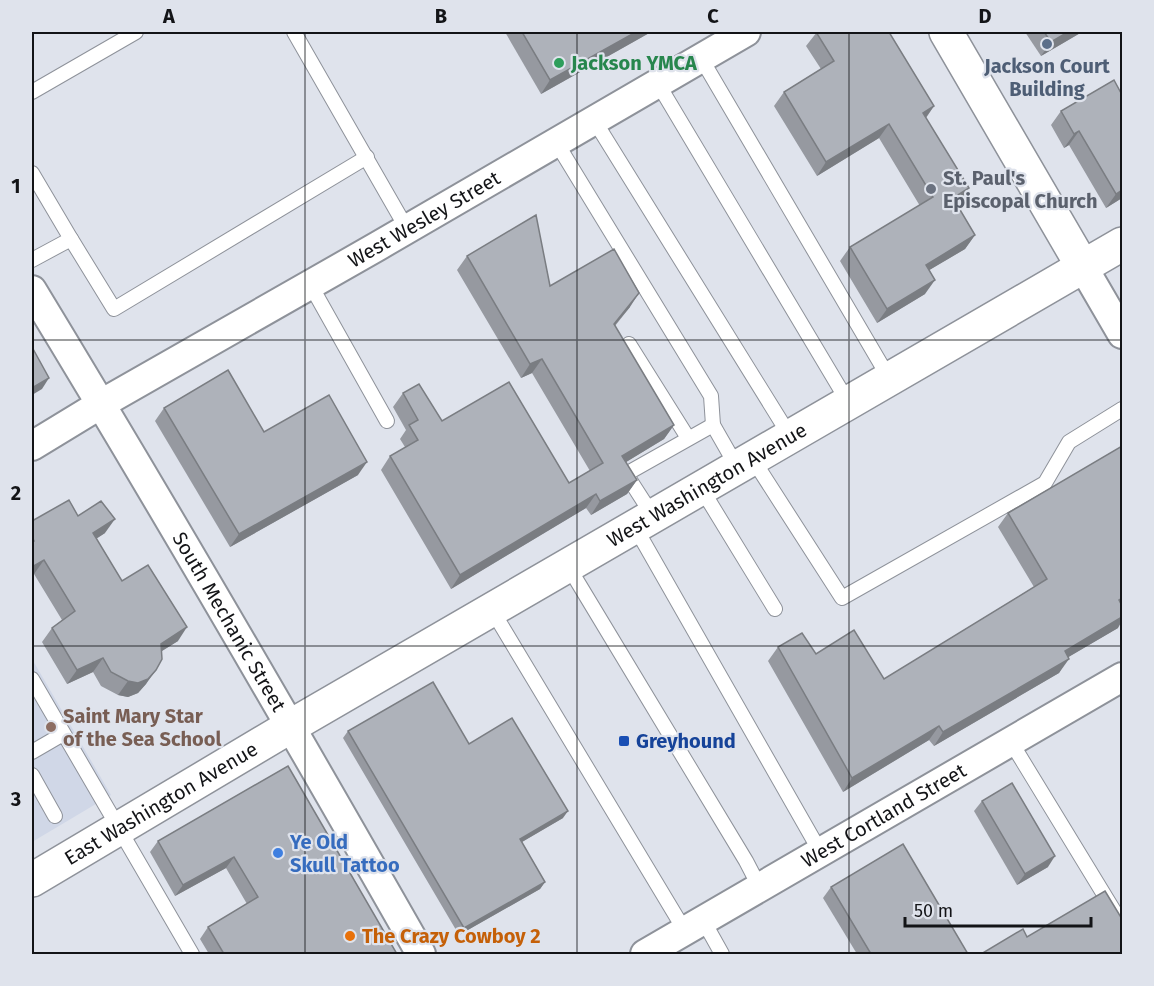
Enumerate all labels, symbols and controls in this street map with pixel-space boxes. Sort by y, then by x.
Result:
text: A [162,4,176,28]
text: B [435,4,447,28]
text: C [707,4,719,28]
text: D [978,4,992,28]
marker: Jackson Court Building [1040,37,1054,51]
place label: Jackson YMCA [570,51,698,75]
place label: Jackson Court Building [983,54,1110,101]
marker: Jackson YMCA [552,56,566,70]
street label: West Wesley Street [344,165,505,273]
place label: St. Paul's Episcopal Church [943,166,1097,213]
text: 1 [11,174,21,198]
marker: St. Paul's Episcopal Church [924,182,938,196]
street label: West Washington Avenue [603,418,811,552]
text: 2 [11,481,21,505]
street label: South Mechanic Street [168,528,291,716]
place label: Saint Mary Star of the Sea School [63,704,221,751]
marker: Saint Mary Star of the Sea School [44,720,58,734]
place label: Greyhound [636,729,736,753]
marker: Greyhound [617,734,631,748]
street label: East Washington Avenue [60,737,262,870]
street label: West Cortland Street [797,758,971,873]
text: 3 [10,787,21,811]
place label: Ye Old Skull Tattoo [289,830,400,877]
marker: Ye Old Skull Tattoo [271,846,285,860]
scale bar [905,890,1091,928]
text: 50 m [914,900,953,922]
place label: The Crazy Cowboy 2 [362,924,541,948]
marker: The Crazy Cowboy 2 [343,929,357,943]

